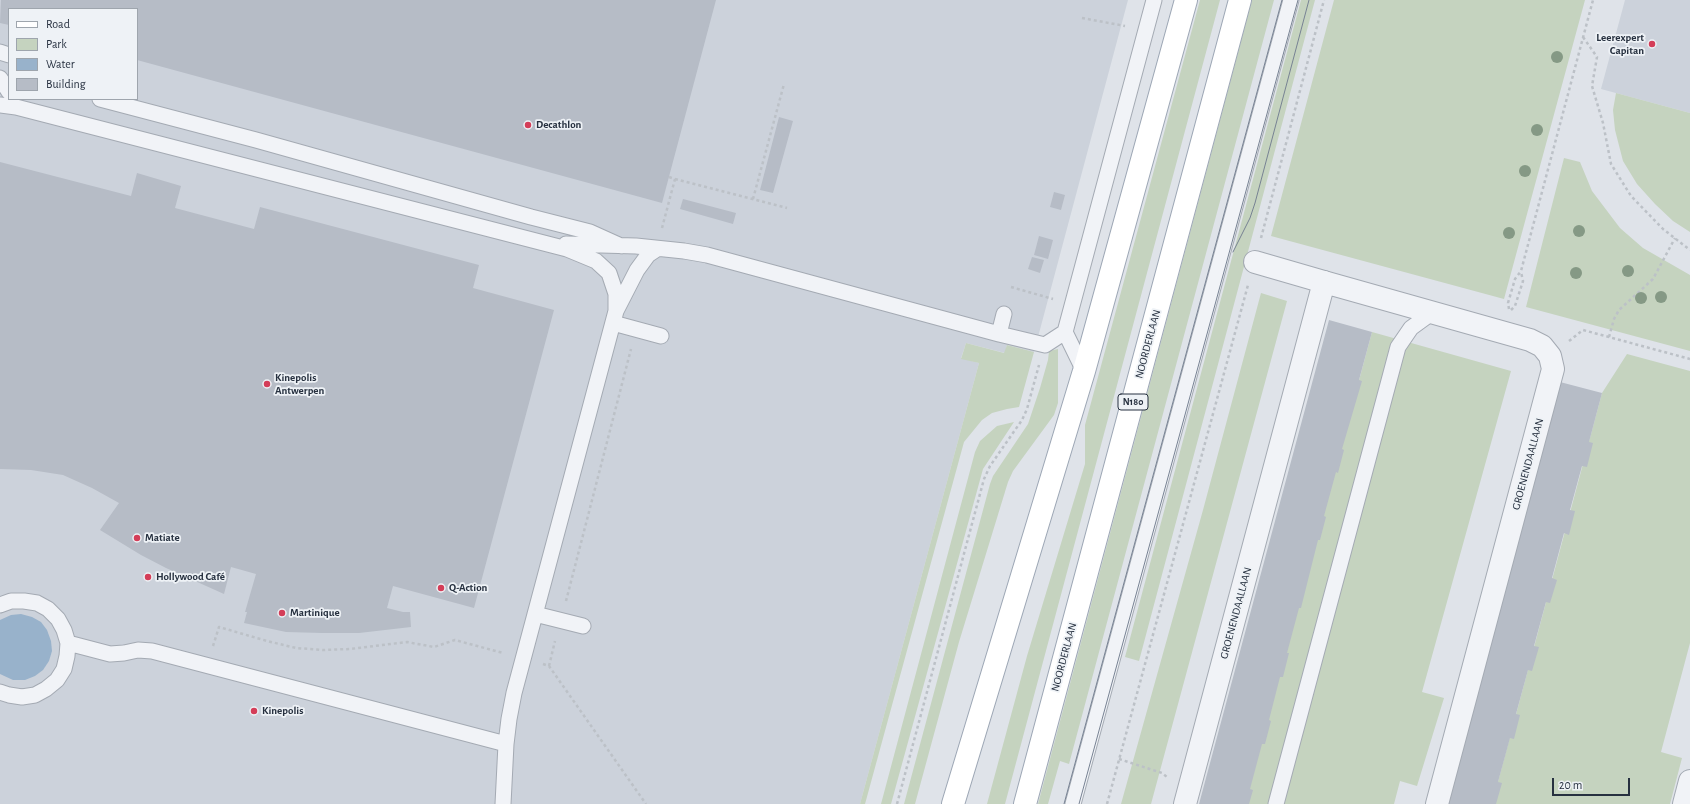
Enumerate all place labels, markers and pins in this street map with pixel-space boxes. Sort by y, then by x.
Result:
place label: Leerexpert Capitan [1596,31,1644,57]
marker: Leerexpert Capitan [1647,39,1657,49]
place label: Decathlon [536,118,581,132]
marker: Decathlon [523,120,533,130]
place label: Kinepolis Antwerpen [275,371,324,397]
marker: Kinepolis Antwerpen [262,379,272,389]
place label: Matiate [145,531,180,545]
marker: Matiate [132,533,142,543]
place label: Hollywood Café [156,570,225,584]
marker: Hollywood Café [143,572,153,582]
place label: Q-Action [449,581,487,595]
marker: Q-Action [436,583,446,593]
place label: Martinique [290,606,340,620]
marker: Martinique [277,608,287,618]
place label: Kinepolis [262,704,303,718]
marker: Kinepolis [249,706,259,716]

